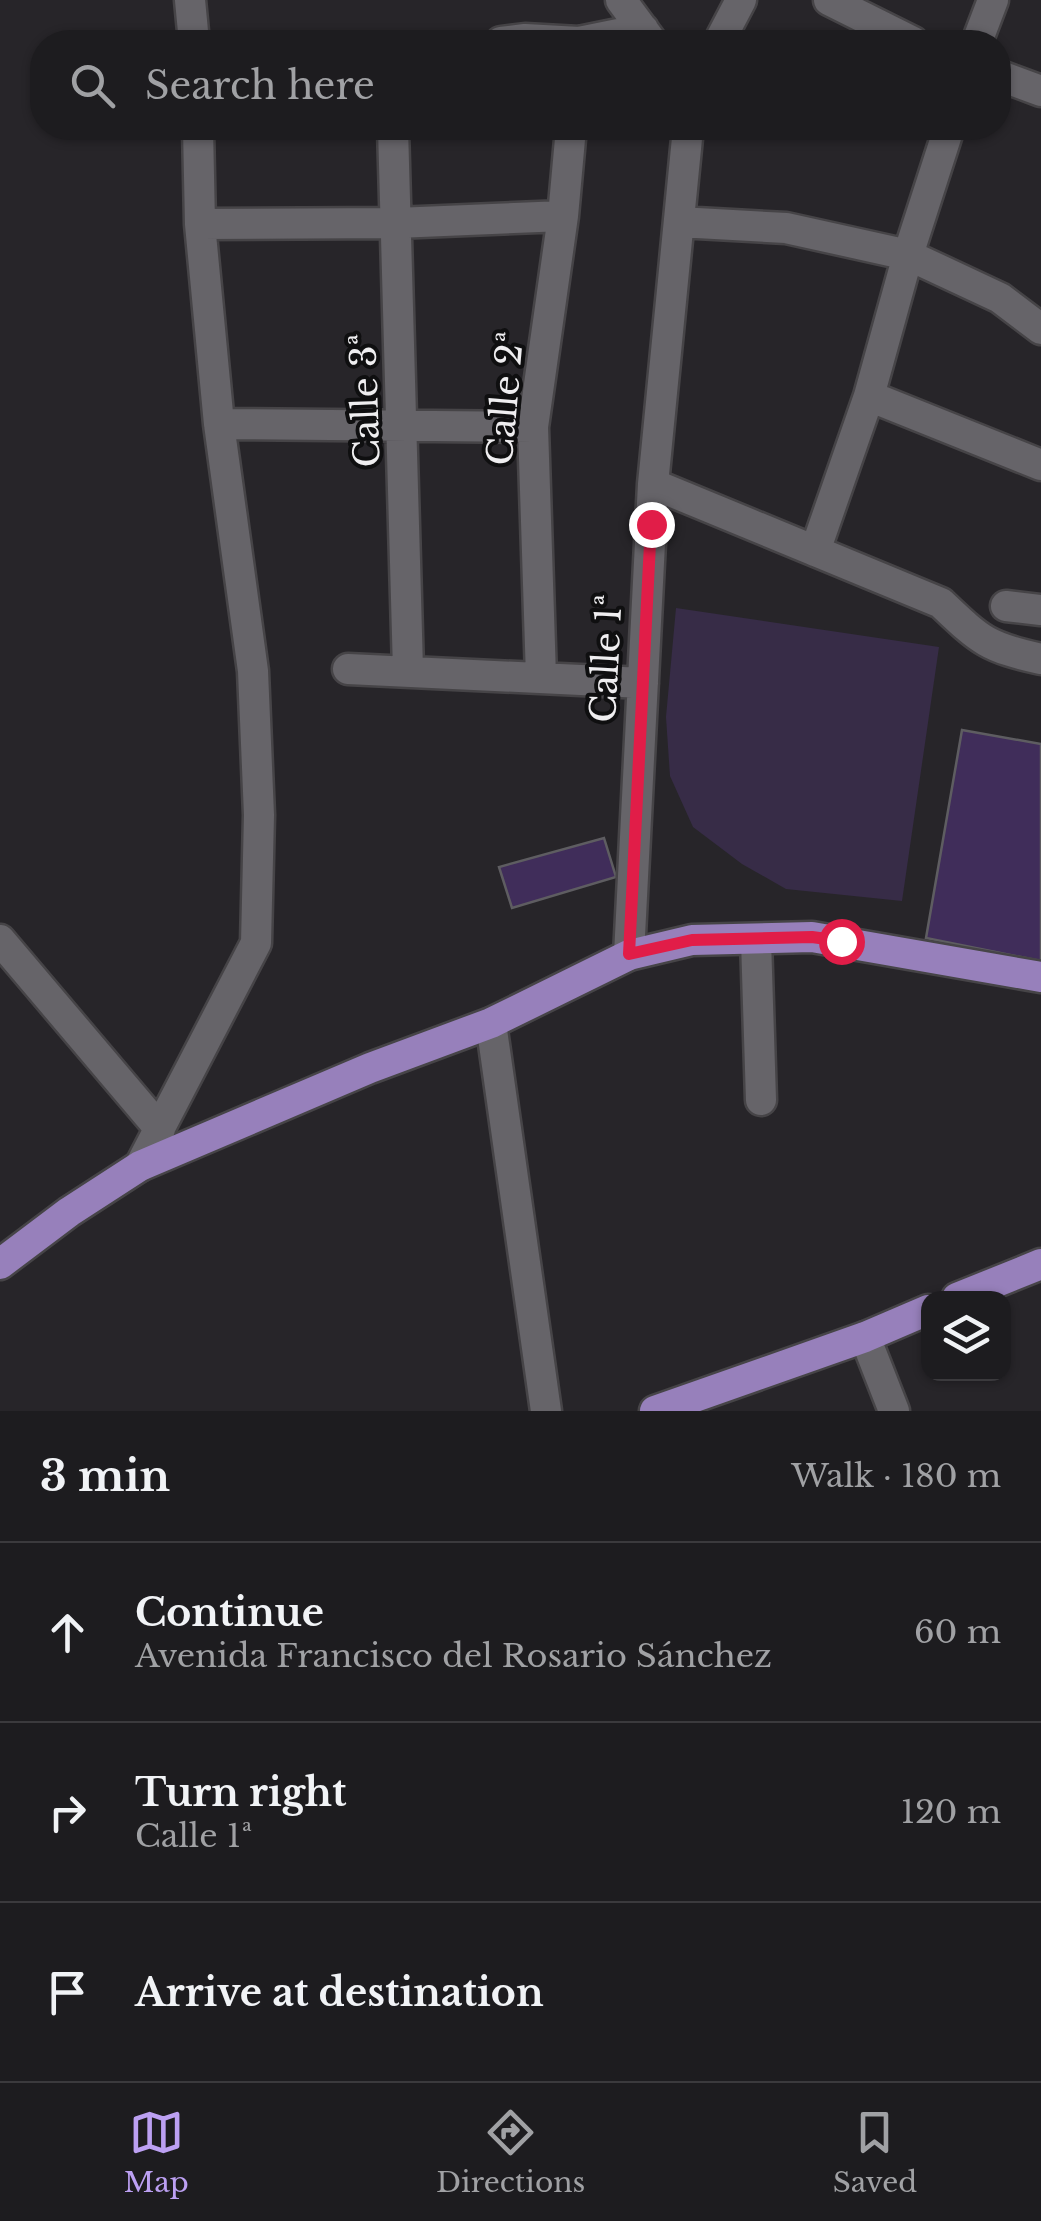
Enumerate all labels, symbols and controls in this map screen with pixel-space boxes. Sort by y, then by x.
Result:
search box [30,30,1011,140]
icon: search [65,58,120,113]
text: Search here [145,62,375,109]
street label: Calle 2ª [478,329,532,467]
street label: Calle 3ª [341,332,389,468]
route end [629,502,675,548]
street label: Calle 1ª [581,592,631,724]
route start [819,919,865,965]
map controls [921,1291,1011,1381]
button: layers [921,1291,1011,1381]
text: 3 min [40,1450,170,1502]
text: Walk · 180 m [791,1456,1001,1496]
text: Continue [135,1589,324,1636]
icon: ahead [40,1605,95,1660]
text: 60 m [914,1612,1001,1652]
text: Avenida Francisco del Rosario Sánchez [135,1636,772,1676]
text: Turn right [135,1769,346,1816]
icon: right [40,1785,95,1840]
text: 120 m [901,1792,1001,1832]
text: Calle 1ª [135,1816,253,1856]
icon: arrive [40,1965,95,2020]
text: Arrive at destination [135,1969,544,2016]
tab: Map [124,2105,189,2200]
tab: Directions [436,2105,585,2200]
tab: Saved [833,2105,917,2200]

